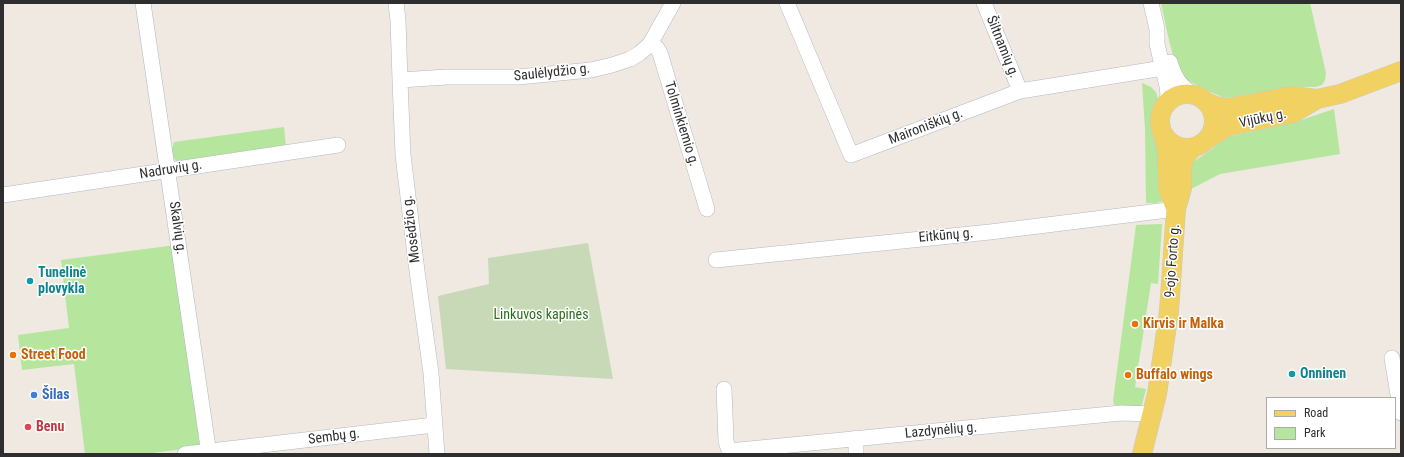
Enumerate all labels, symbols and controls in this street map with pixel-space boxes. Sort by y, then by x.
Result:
street label: Šiltnamių g. [982,13,1022,81]
street label: Saulėlydžio g. [513,61,591,85]
street label: Tolminkiemio g. [660,79,702,169]
street label: Maironiškių g. [887,105,965,149]
street label: Vijūkų g. [1238,106,1288,132]
street label: Nadruvių g. [139,157,203,183]
street label: Mosėdžio g. [400,194,424,264]
street label: Skalvių g. [165,200,189,256]
street label: 9-ojo Forto g. [1162,224,1184,298]
street label: Eitkūnų g. [918,225,974,247]
place label: Tunelinė plovykla [38,265,86,298]
marker: Tunelinė plovykla [25,276,35,286]
park label: Linkuvos kapinės [493,307,589,323]
place label: Kirvis ir Malka [1143,316,1224,332]
marker: Kirvis ir Malka [1130,319,1140,329]
place label: Street Food [21,347,86,363]
marker: Street Food [8,350,18,360]
place label: Onninen [1300,366,1346,382]
place label: Buffalo wings [1136,367,1213,383]
marker: Onninen [1287,369,1297,379]
marker: Buffalo wings [1123,370,1133,380]
place label: Šilas [42,387,70,403]
marker: Šilas [29,390,39,400]
legend [1266,397,1396,449]
text: Road [1304,406,1328,420]
place label: Benu [36,419,64,435]
street label: Lazdynėlių g. [904,419,978,443]
marker: Benu [23,422,33,432]
street label: Sembų g. [307,426,361,448]
text: Park [1304,426,1325,440]

